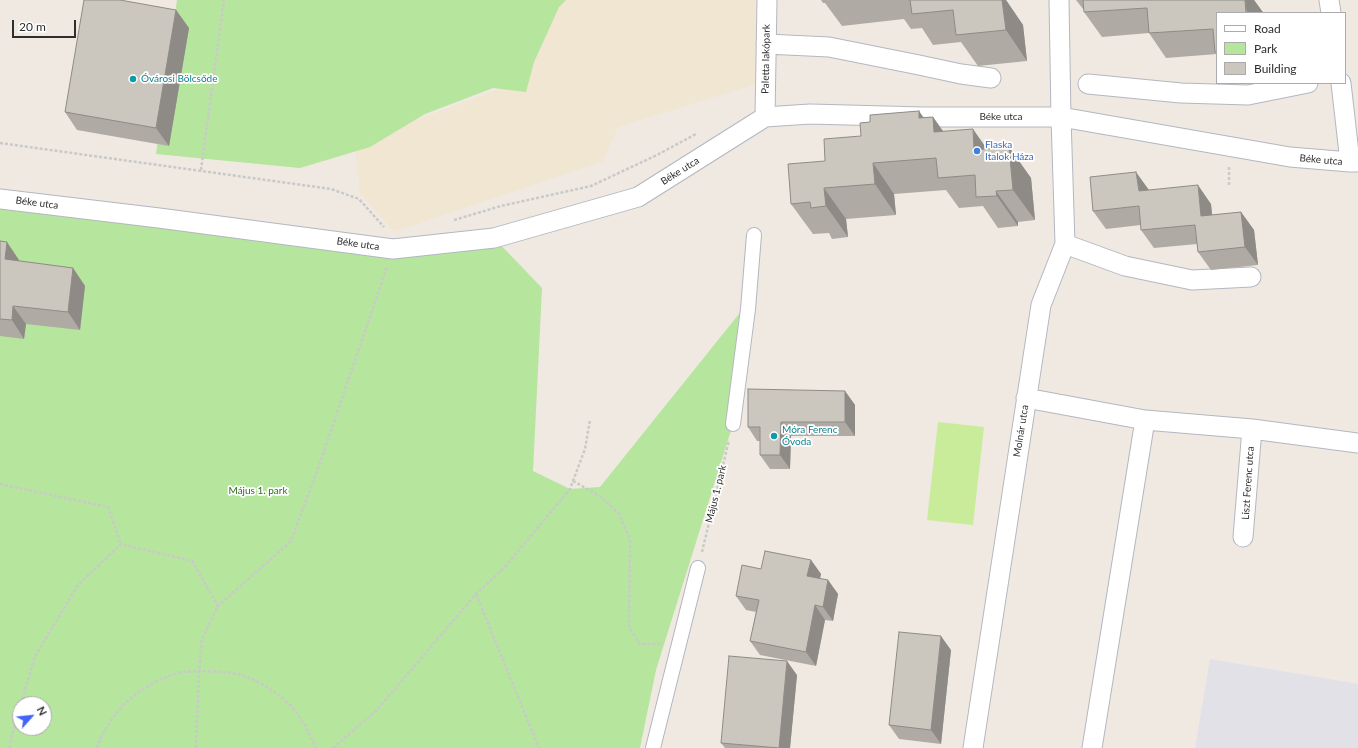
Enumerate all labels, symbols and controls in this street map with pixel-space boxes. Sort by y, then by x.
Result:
scale bar [14,12,78,38]
legend [1216,12,1346,84]
text: 20 m [19,19,46,34]
text: Road [1254,21,1281,36]
street label: Paletta lakópark [759,24,773,94]
text: Park [1254,41,1277,56]
text: Building [1254,61,1297,76]
place label: Óvárosi Bölcsőde [141,73,217,85]
marker: Óvárosi Bölcsőde [128,74,138,84]
street label: Béke utca [979,111,1023,123]
place label: Flaska Italok Háza [985,139,1034,162]
marker: Flaska Italok Háza [972,146,982,156]
street label: Béke utca [1299,152,1343,168]
street label: Béke utca [659,154,701,188]
street label: Béke utca [15,194,59,212]
street label: Béke utca [336,235,380,253]
street label: Molnár utca [1011,404,1031,458]
place label: Móra Ferenc Óvoda [782,424,837,448]
marker: Móra Ferenc Óvoda [769,431,779,441]
street label: Liszt Ferenc utca [1239,446,1257,520]
street label: Május 1. park [703,464,729,524]
park label: Május 1. park [229,485,287,497]
north arrow [12,696,52,736]
text: N [35,704,50,718]

